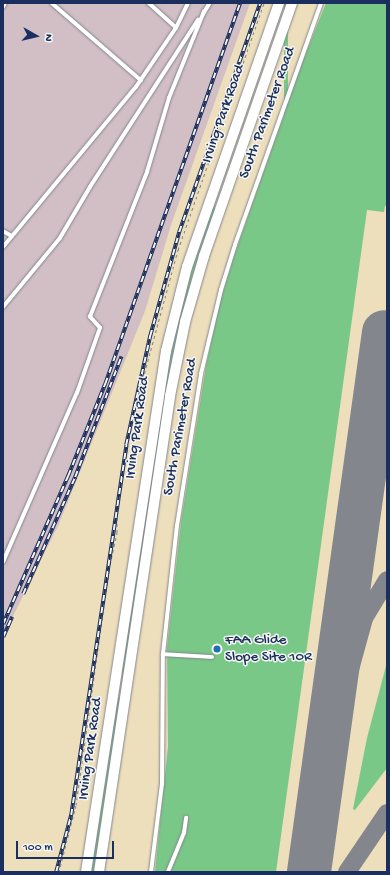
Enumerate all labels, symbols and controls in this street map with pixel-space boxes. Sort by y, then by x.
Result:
north arrow [16,16,56,56]
text: N [41,33,54,42]
street label: South Parimeter Road [236,45,300,181]
street label: Irving Park Road [199,62,249,166]
street label: South Parimeter Road [160,357,202,497]
street label: Irving Park Road [122,376,154,480]
place label: FAA Glide Slope Site 10R [225,631,312,666]
marker: FAA Glide Slope Site 10R [212,644,222,654]
street label: Irving Park Road [75,697,107,801]
scale bar [18,833,116,859]
text: 100 m [23,841,53,855]

